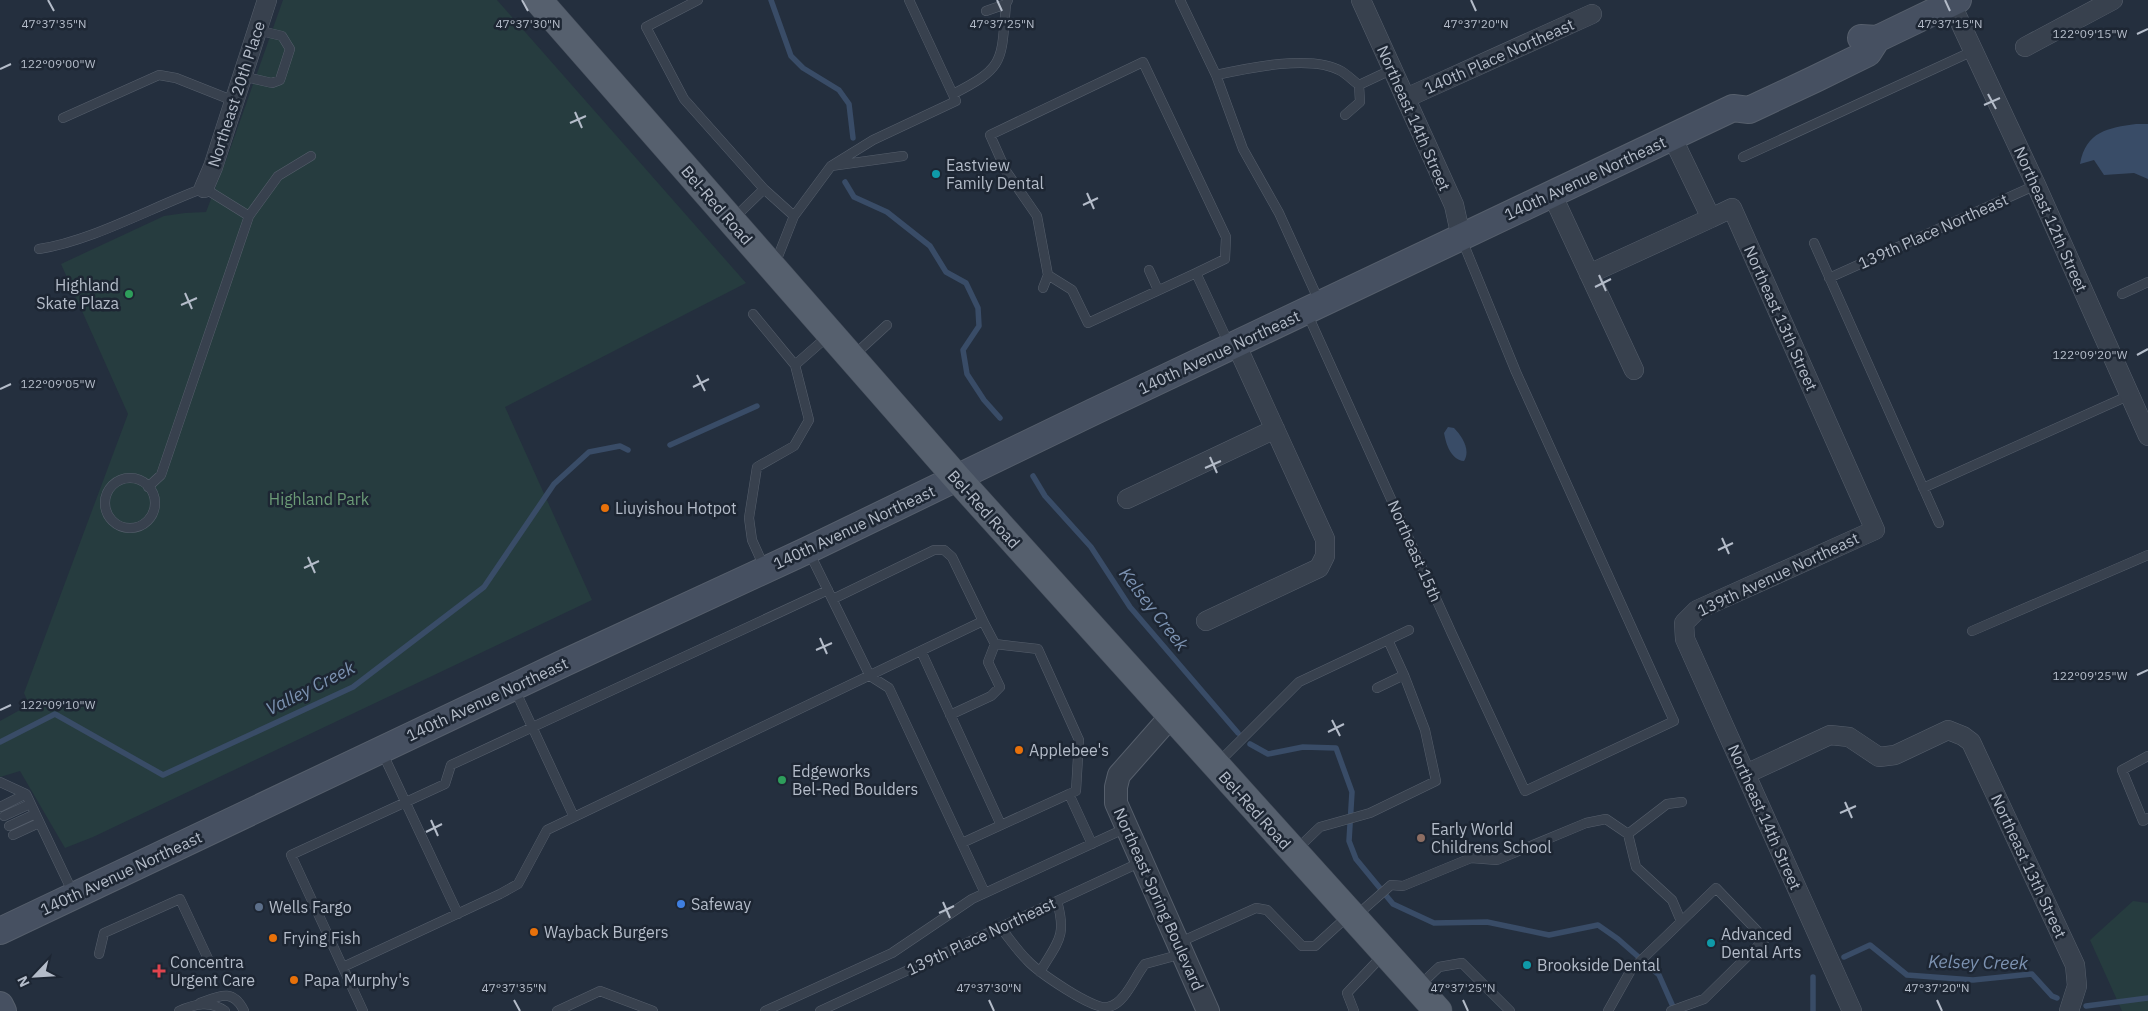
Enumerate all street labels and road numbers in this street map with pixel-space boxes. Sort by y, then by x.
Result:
street label: 140th Place Northeast [1421,14,1577,98]
street label: Northeast 20th Place [203,18,269,170]
street label: Northeast 14th Street [1373,42,1455,194]
street label: 140th Avenue Northeast [1501,132,1669,224]
street label: Northeast 12th Street [2010,143,2092,295]
street label: Bel-Red Road [677,161,757,249]
street label: 139th Place Northeast [1855,189,2011,273]
street label: Northeast 13th Street [1740,242,1822,394]
street label: 140th Avenue Northeast [1135,306,1303,398]
street label: Bel-Red Road [944,466,1024,552]
street label: 140th Avenue Northeast [770,481,938,573]
street label: Northeast 15th [1384,497,1446,605]
street label: 139th Avenue Northeast [1694,528,1862,620]
street label: 140th Avenue Northeast [403,653,571,745]
street label: Northeast 14th Street [1724,741,1806,893]
street label: Bel-Red Road [1215,767,1295,853]
street label: Northeast 13th Street [1987,791,2071,941]
street label: Northeast Spring Boulevard [1110,805,1208,993]
street label: 140th Avenue Northeast [37,827,205,919]
street label: 139th Place Northeast [903,893,1059,979]

